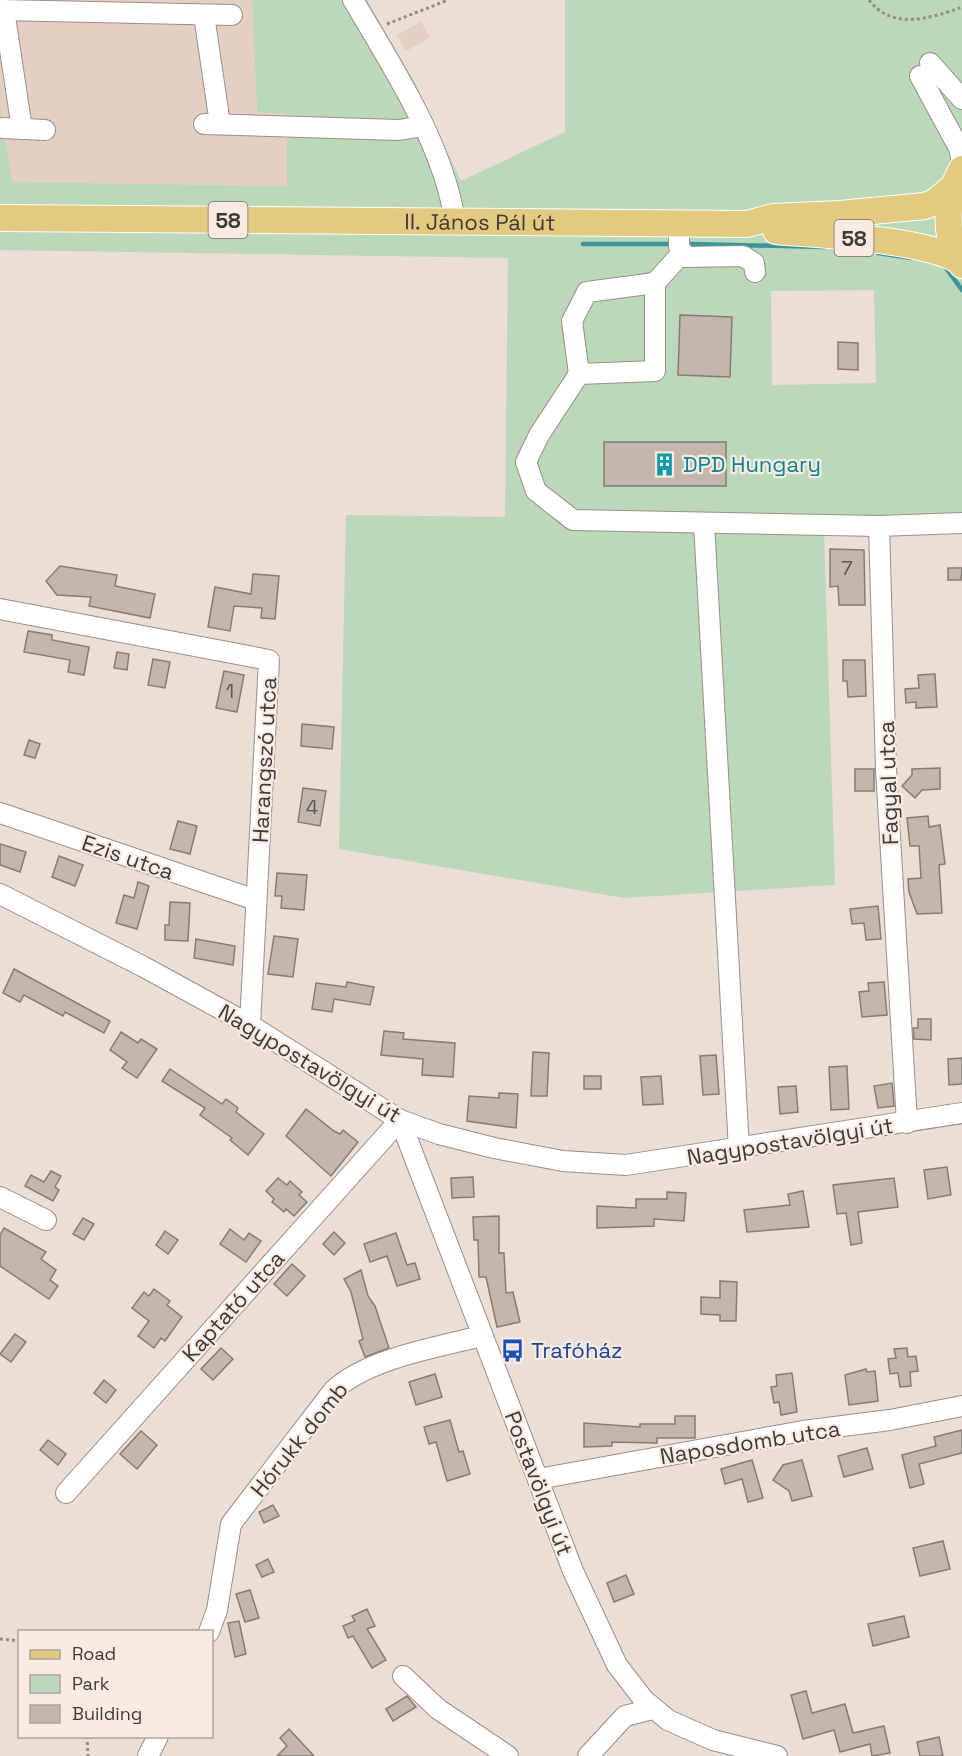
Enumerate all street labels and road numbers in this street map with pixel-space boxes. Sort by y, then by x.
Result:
road number: 58 [208,202,248,238]
street label: II. János Pál út [404,207,556,236]
road number: 58 [834,220,874,256]
street label: Harangszó utca [246,676,282,844]
street label: Fagyal utca [872,720,904,846]
street label: Ezis utca [78,828,178,886]
street label: Nagypostavölgyi út [213,997,407,1129]
street label: Nagypostavölgyi út [685,1111,895,1171]
street label: Kaptató utca [176,1244,290,1367]
street label: Hórukk domb [244,1376,354,1502]
street label: Postavölgyi út [499,1407,579,1559]
street label: Naposdomb utca [658,1414,842,1470]

